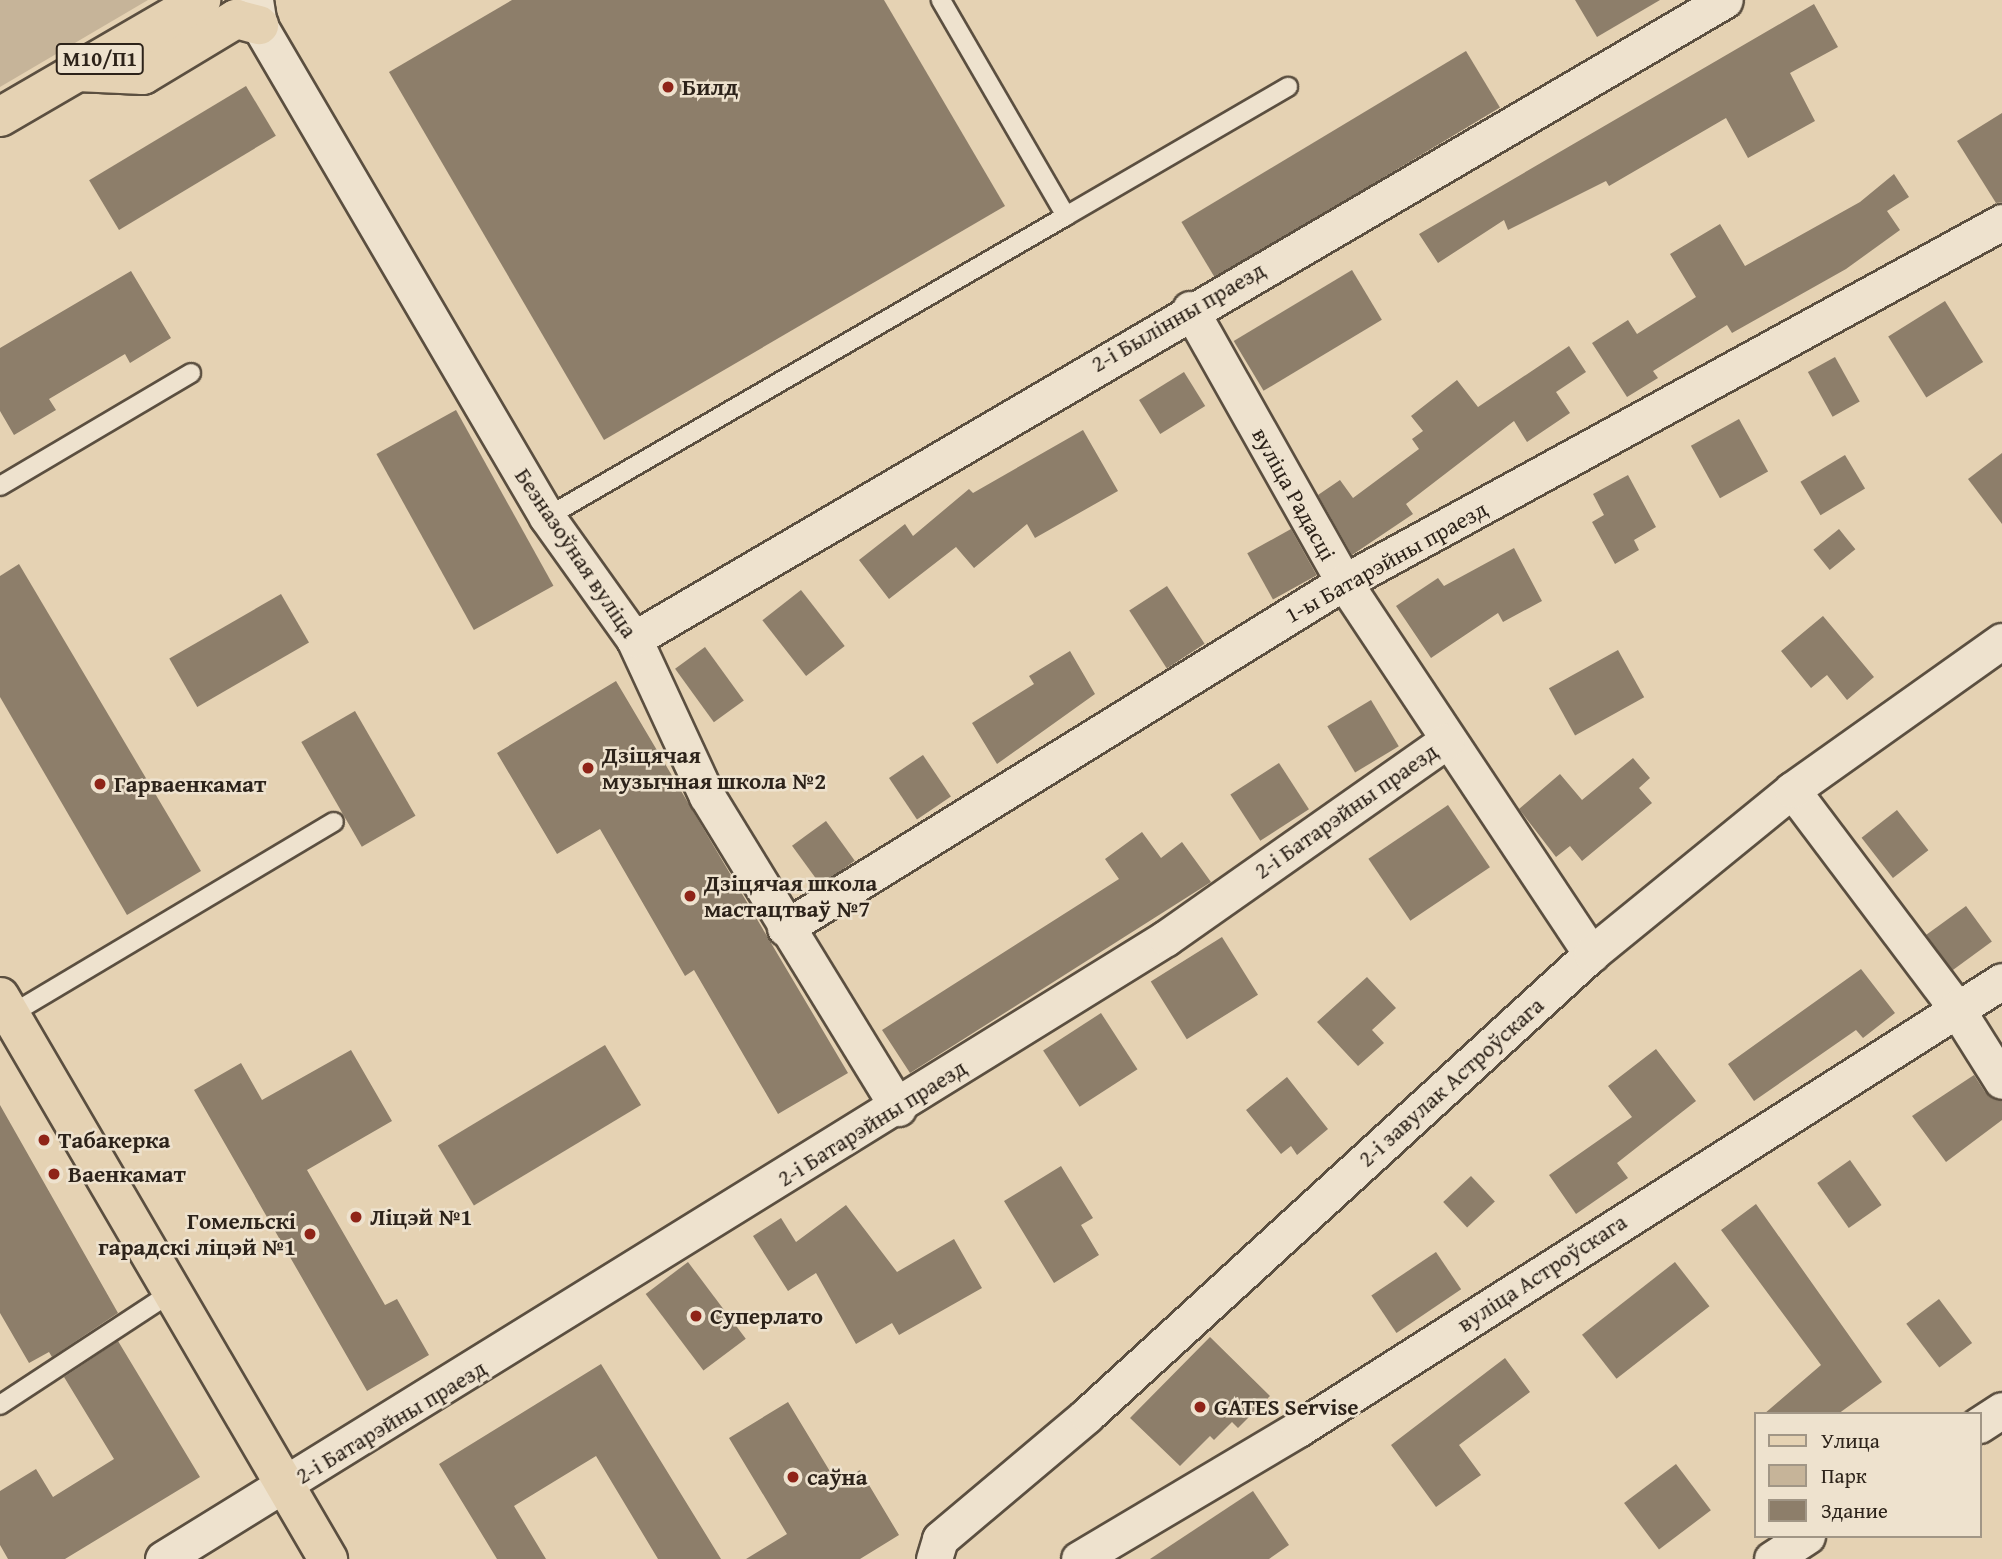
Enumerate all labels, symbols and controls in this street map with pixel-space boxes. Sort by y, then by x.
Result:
road number: М10/П1 [55,42,146,76]
place label: Билд [682,73,738,101]
marker: Билд [660,79,676,95]
street label: 2-і Былінны праезд [1086,256,1270,378]
street label: вуліца Радасці [1246,423,1342,565]
street label: Безназоўная вуліца [509,463,643,643]
street label: 1-ы Батарэйны праезд [1280,495,1492,629]
street label: 2-і Батарэйны праезд [1249,737,1443,885]
place label: Дзіцячая музычная школа №2 [602,741,826,795]
marker: Дзіцячая музычная школа №2 [580,760,596,776]
place label: Гарваенкамат [114,770,266,798]
marker: Гарваенкамат [92,776,108,792]
place label: Дзіцячая школа мастацтваў №7 [704,869,877,923]
marker: Дзіцячая школа мастацтваў №7 [682,888,698,904]
street label: 2-і завулак Астроўскага [1353,991,1549,1173]
street label: 2-і Батарэйны праезд [772,1054,972,1192]
place label: Табакерка [58,1126,170,1154]
marker: Табакерка [36,1132,52,1148]
place label: Ваенкамат [68,1160,186,1188]
marker: Ваенкамат [46,1166,62,1182]
place label: Ліцэй №1 [370,1203,472,1231]
place label: Гомельскі гарадскі ліцэй №1 [98,1207,296,1261]
street label: вуліца Астроўскага [1452,1208,1632,1338]
marker: Ліцэй №1 [348,1209,364,1225]
marker: Гомельскі гарадскі ліцэй №1 [302,1226,318,1242]
place label: Суперлато [710,1302,823,1330]
marker: Суперлато [688,1308,704,1324]
street label: 2-і Батарэйны праезд [291,1354,491,1490]
place label: GATES Servise [1214,1393,1359,1421]
marker: GATES Servise [1192,1399,1208,1415]
legend [1754,1412,1981,1538]
text: Улица [1821,1425,1880,1456]
text: Парк [1821,1460,1867,1491]
place label: саўна [807,1463,867,1491]
marker: саўна [785,1469,801,1485]
text: Здание [1821,1495,1888,1526]

